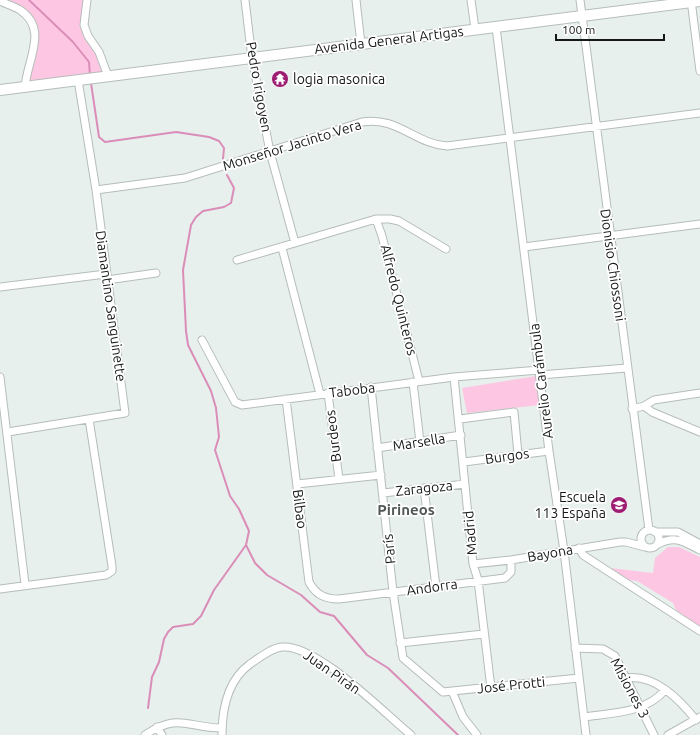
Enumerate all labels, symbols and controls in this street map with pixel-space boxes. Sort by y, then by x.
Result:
scale bar [556,16,664,42]
street label: Avenida General Artigas [313,23,465,57]
text: 100 m [562,23,595,36]
street label: Pedro Irigoyen [243,40,275,134]
temple icon: logia masonica [270,69,290,89]
place label: logia masonica [293,71,385,87]
street label: Monseñor Jacinto Vera [221,116,363,174]
street label: Dionisio Chiossoni [597,208,629,322]
street label: Diamantino Sanguinette [92,229,130,383]
street label: Alfredo Quinteros [377,243,421,357]
street label: Aurelio Carámbula [526,322,556,440]
street label: Taboba [328,379,376,401]
street label: Burdeos [322,409,344,463]
street label: Marsella [392,430,446,454]
street label: Burgos [484,445,530,467]
street label: Zaragoza [395,477,453,499]
street label: Bilbao [290,488,310,530]
place label: Escuela 113 España [535,489,606,521]
school or university icon: Escuela 113 España [609,495,629,515]
district label: Pirineos [377,501,435,518]
street label: Madrid [460,510,480,556]
street label: París [379,533,399,565]
street label: Bayona [526,541,574,565]
street label: Andorra [405,576,459,598]
street label: Juan Pirán [301,647,363,697]
street label: Misiones 3 [607,655,653,721]
street label: José Protti [476,673,546,697]

